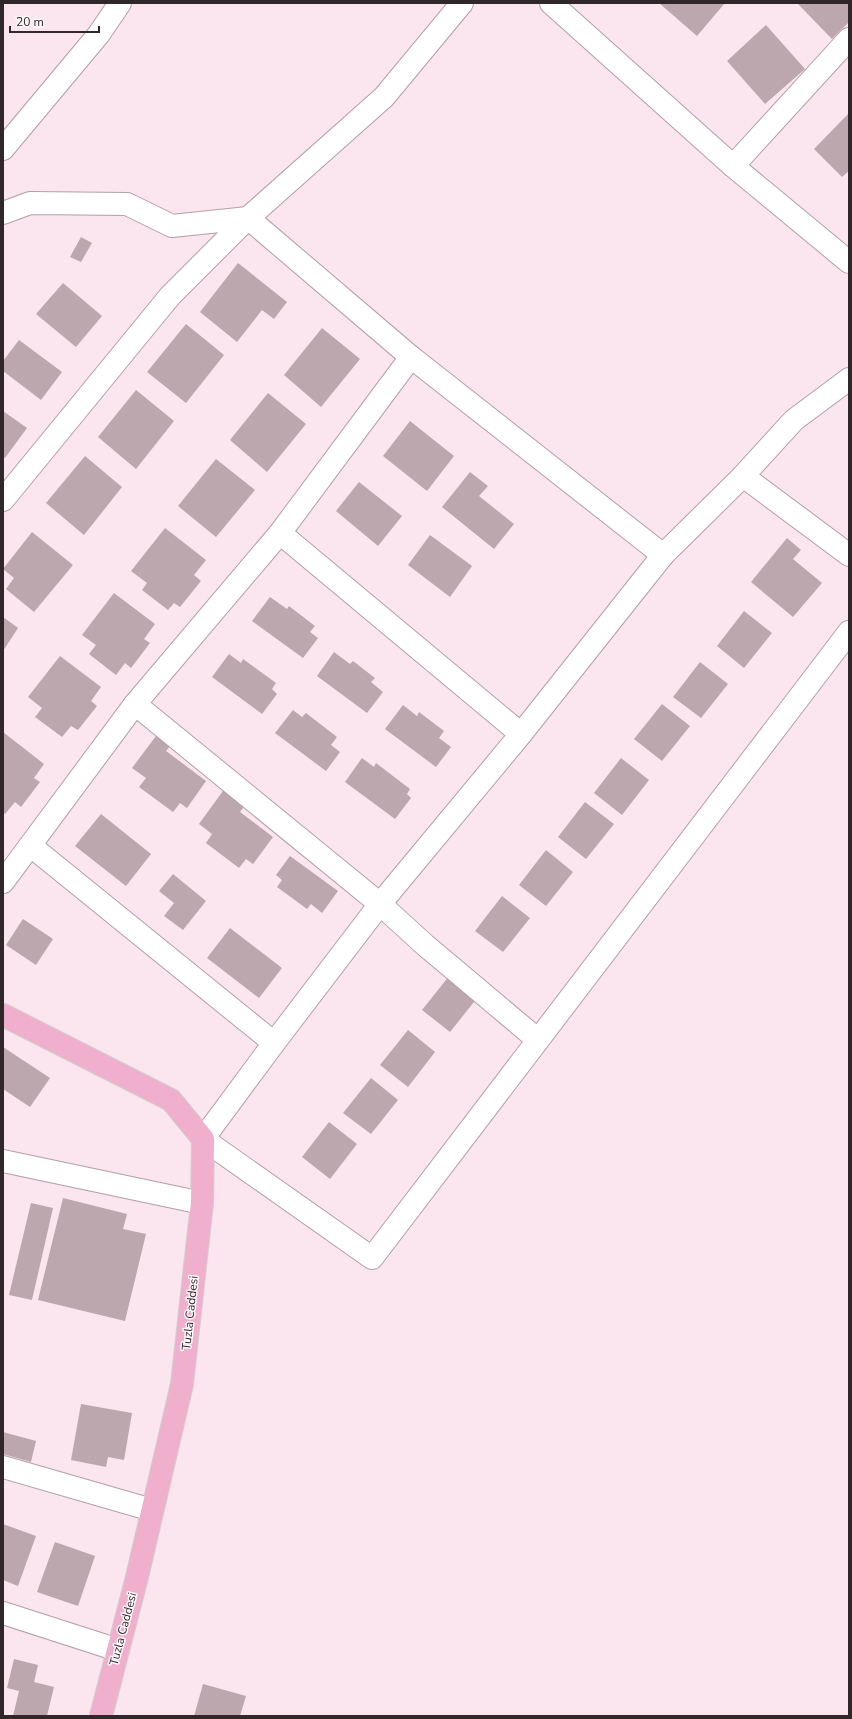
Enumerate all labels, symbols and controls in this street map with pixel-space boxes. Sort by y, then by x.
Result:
scale bar [10,8,99,34]
text: 20 m [16,14,44,30]
street label: Tuzla Caddesi [178,1275,202,1351]
street label: Tuzla Caddesi [106,1591,140,1667]

